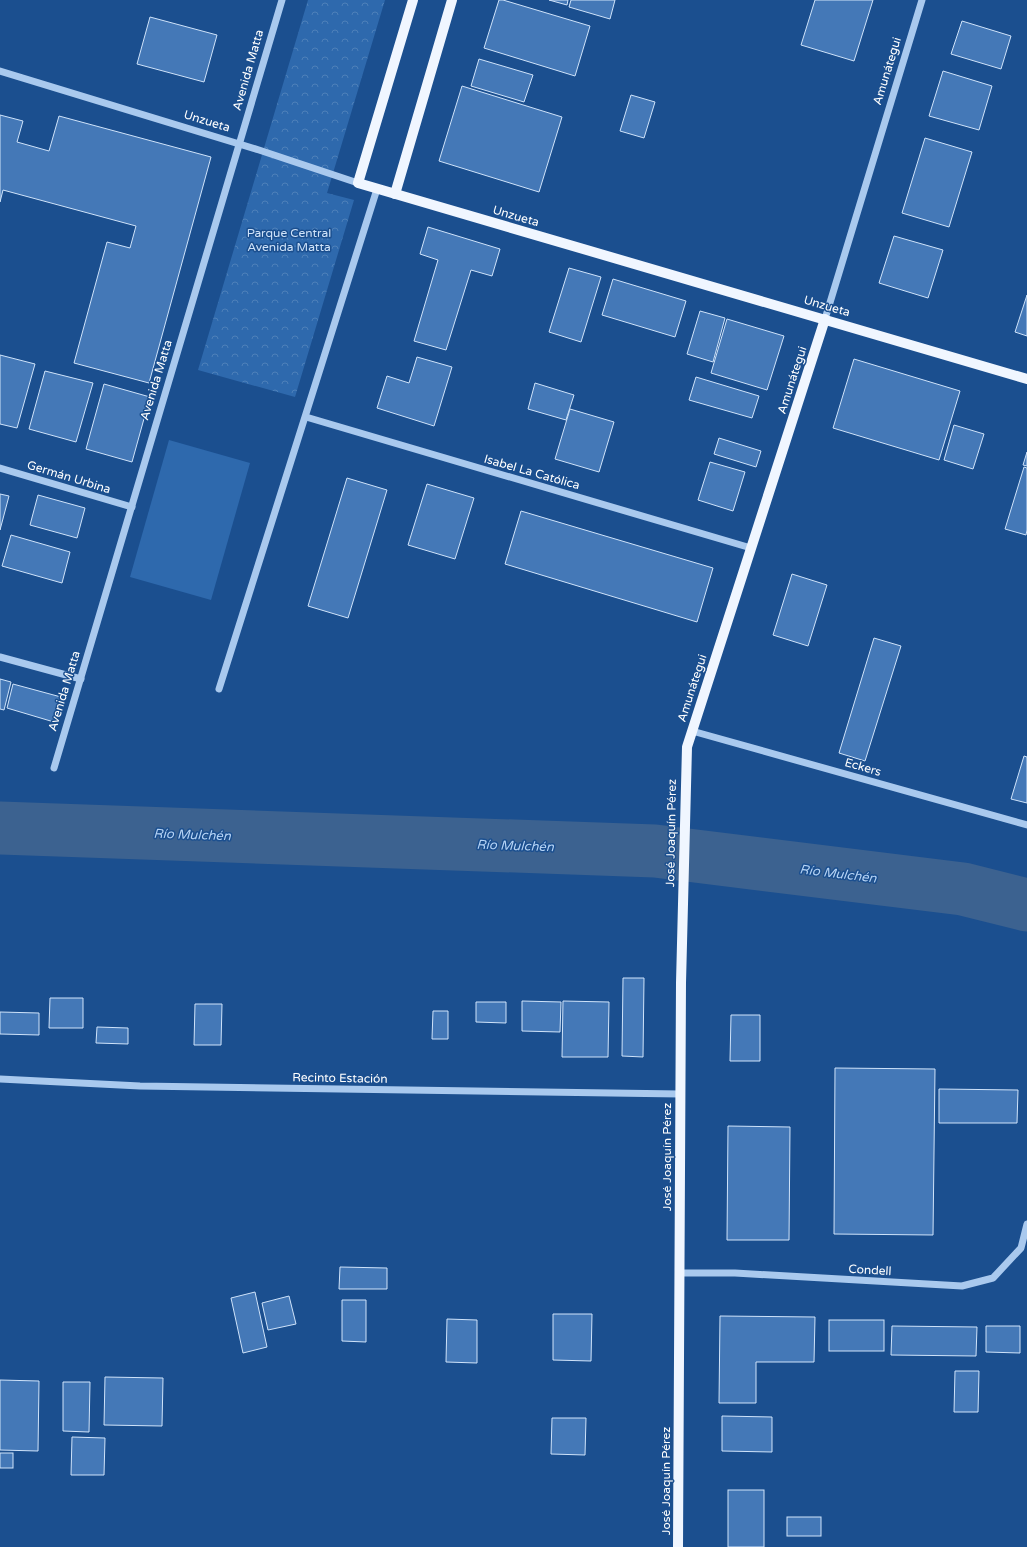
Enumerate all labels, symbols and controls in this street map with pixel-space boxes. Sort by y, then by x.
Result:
street label: Avenida Matta [230,28,266,112]
street label: Amunátegui [870,35,904,107]
street label: Unzueta [182,107,232,135]
street label: Unzueta [491,203,541,229]
park label: Parque Central Avenida Matta [247,226,331,254]
street label: Unzueta [802,293,852,319]
street label: Avenida Matta [137,338,175,422]
street label: Amunátegui [774,344,810,416]
street label: Isabel La Católica [483,452,581,492]
street label: Germán Urbina [25,458,113,496]
street label: Avenida Matta [45,649,83,733]
street label: Amunátegui [674,652,710,724]
street label: Eckers [843,755,883,779]
street label: José Joaquín Pérez [663,779,679,887]
water label: Río Mulchén [153,826,232,844]
water label: Río Mulchén [476,837,555,855]
water label: Río Mulchén [799,861,878,887]
street label: Recinto Estación [292,1070,388,1086]
street label: José Joaquín Pérez [660,1103,674,1211]
street label: Condell [848,1262,892,1278]
street label: José Joaquín Pérez [659,1427,673,1535]

